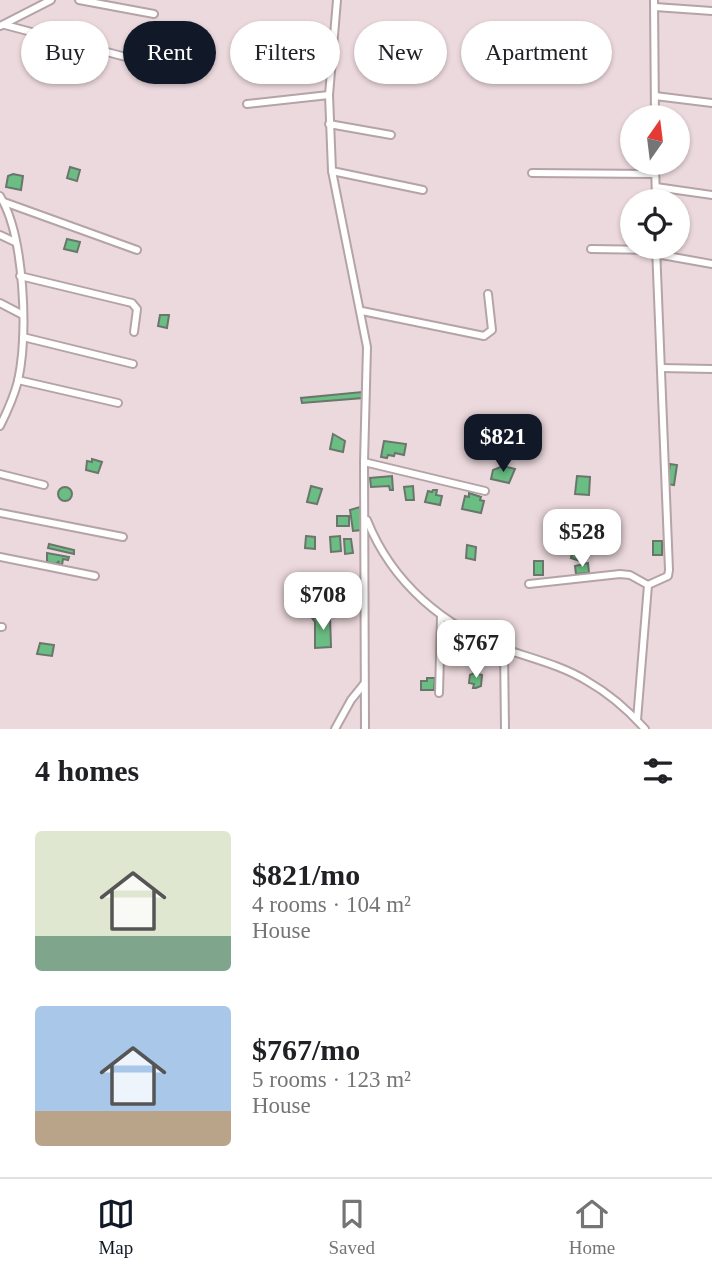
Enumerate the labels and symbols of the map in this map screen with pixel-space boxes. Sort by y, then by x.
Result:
north arrow [620,105,690,175]
pin: $821 [462,414,544,474]
pin: $528 [541,510,623,569]
pin: $708 [282,572,364,632]
pin: $767 [435,620,517,680]

